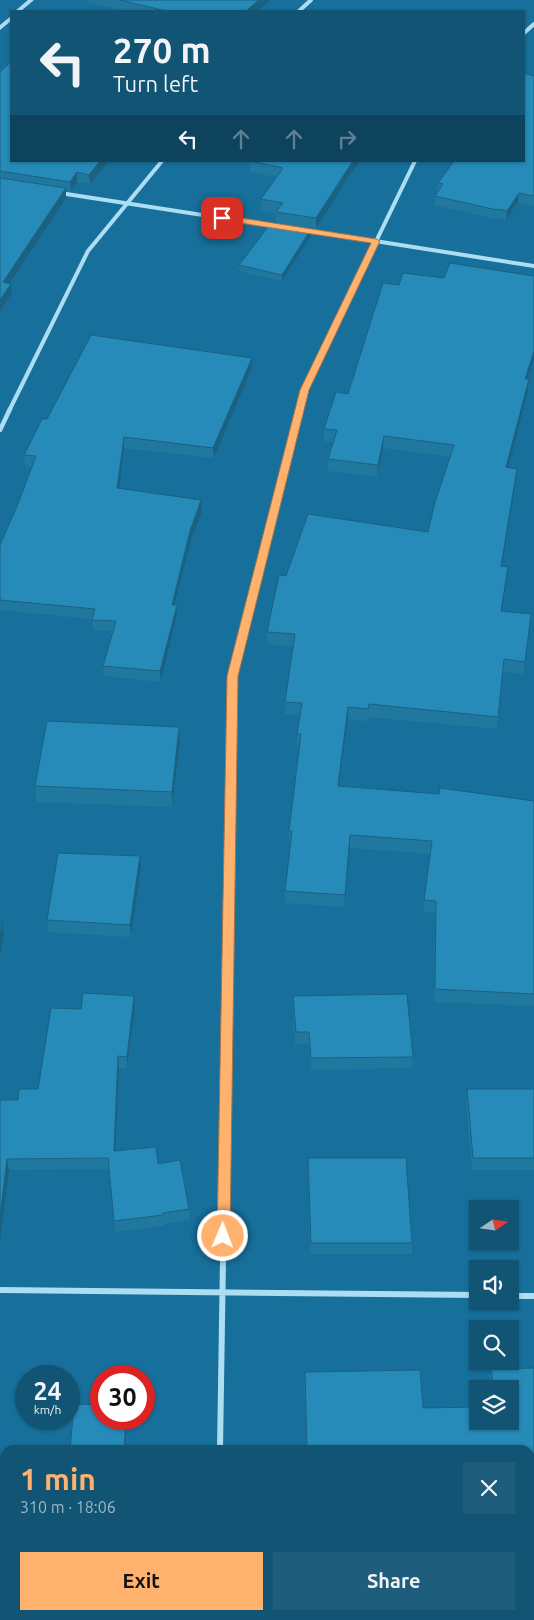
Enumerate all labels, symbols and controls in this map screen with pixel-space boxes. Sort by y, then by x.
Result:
icon: left [30,30,95,95]
text: 270 m [113,30,211,70]
text: Turn left [113,71,198,96]
icon: left [174,125,202,153]
icon: ahead [227,125,255,153]
icon: ahead [280,125,308,153]
icon: right [333,125,361,153]
pin [201,197,243,239]
icon: arrive [208,204,236,232]
north arrow [469,1200,519,1250]
map controls [469,1200,519,1430]
position arrow [196,1209,248,1261]
button: sound [469,1260,519,1310]
button: search [469,1320,519,1370]
speed limit sign: 30 [90,1365,155,1430]
text: 24 [33,1377,62,1405]
button: layers [469,1380,519,1430]
text: km/h [34,1403,61,1416]
text: 1 min [20,1462,96,1496]
button: close [463,1462,515,1514]
text: 310 m · 18:06 [20,1498,116,1516]
button: Exit [20,1552,263,1610]
button: Share [273,1552,515,1610]

